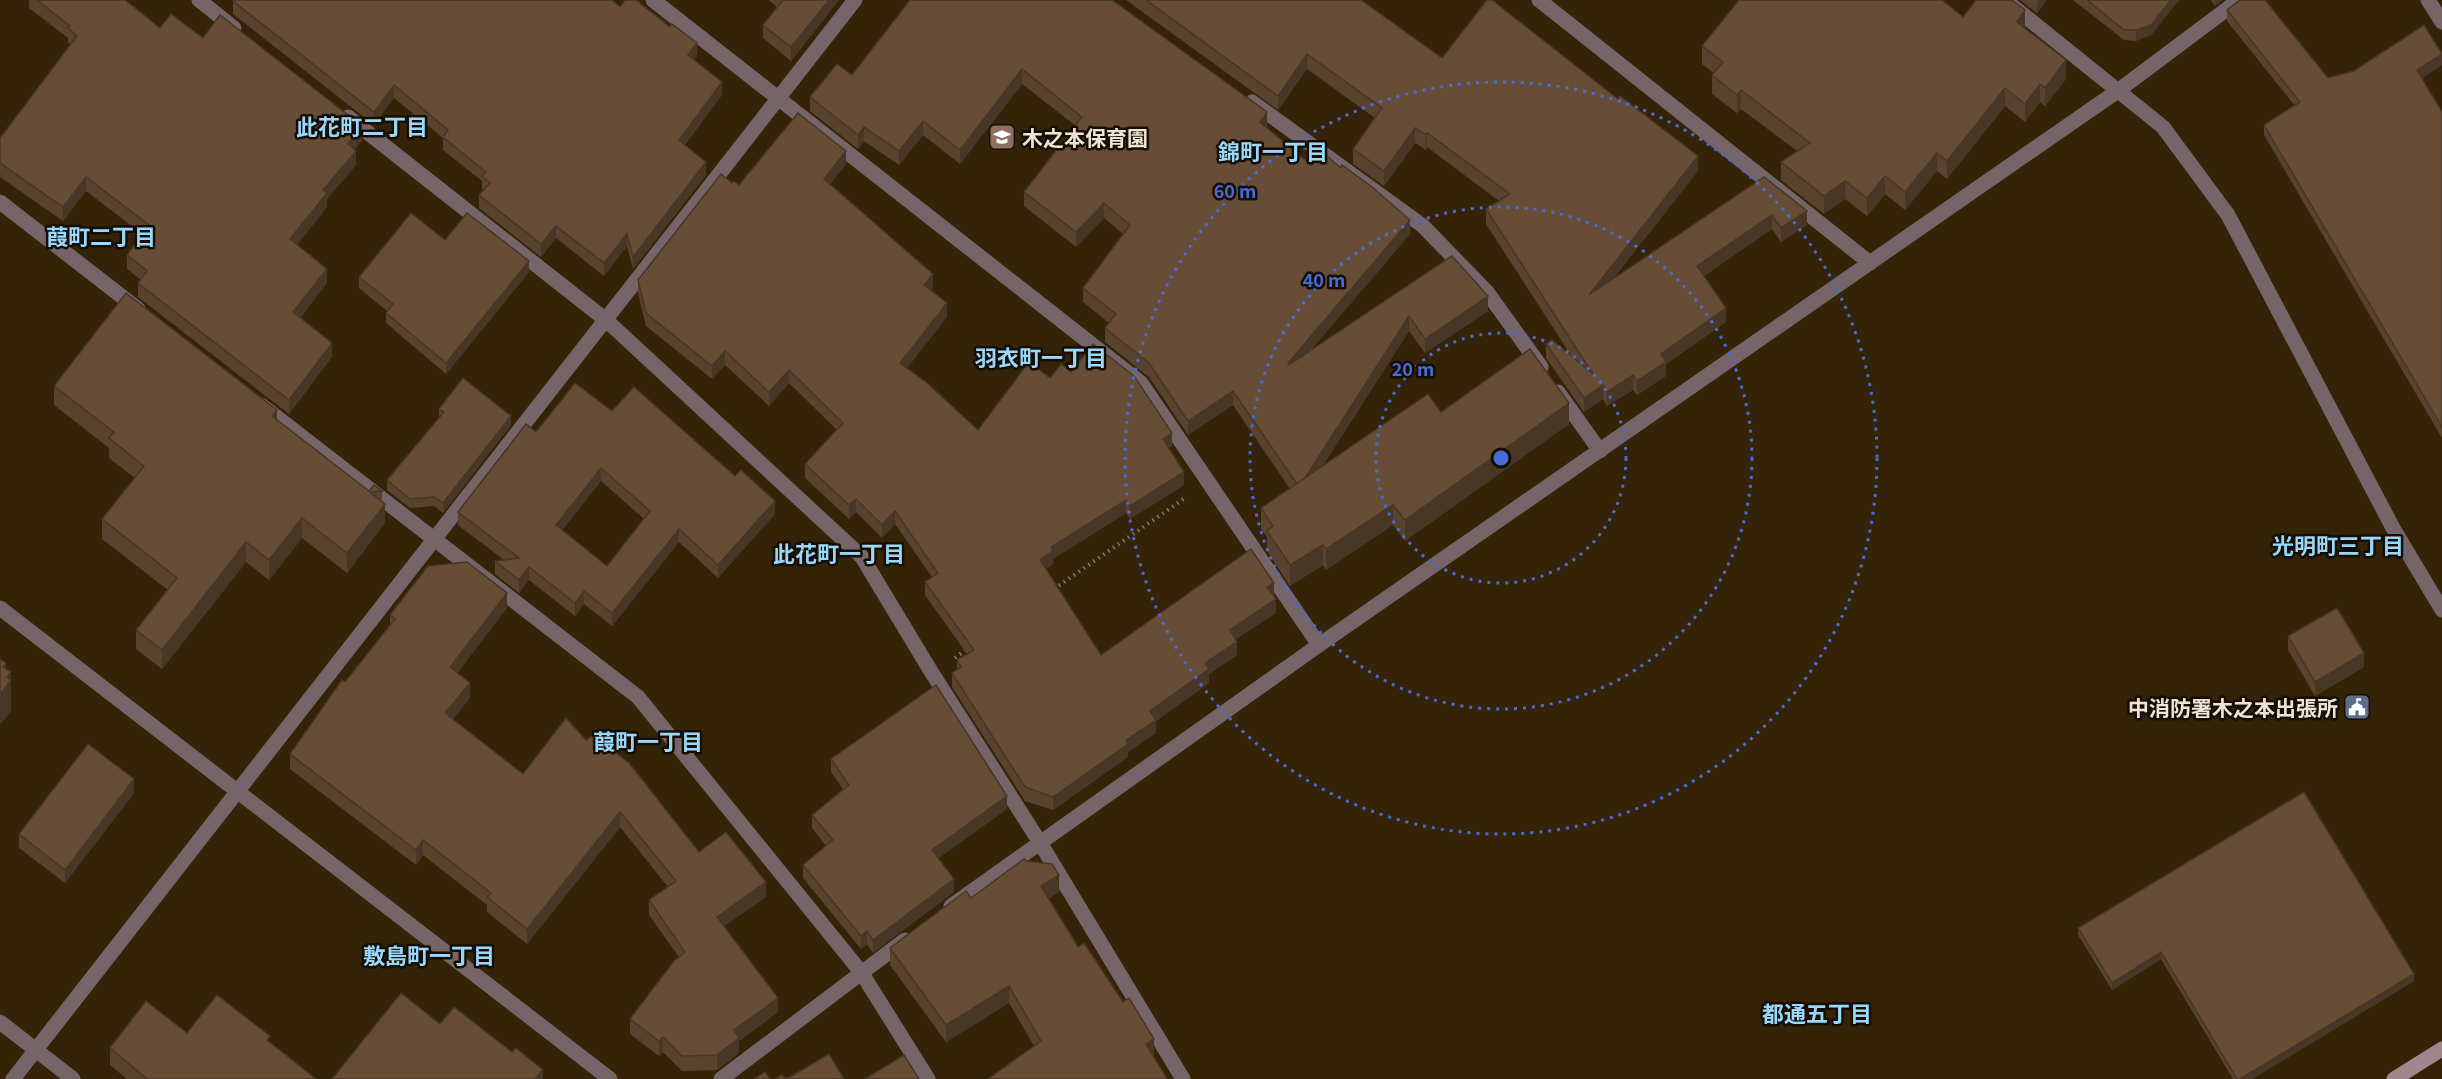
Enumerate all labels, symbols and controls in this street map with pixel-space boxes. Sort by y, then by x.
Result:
district label: 此花町二丁目 [296,109,428,141]
school or university icon: 木之本保育園 [987,122,1017,152]
place label: 木之本保育園 [1022,122,1148,152]
district label: 錦町一丁目 [1218,134,1328,166]
text: 60 m [1214,177,1256,203]
district label: 葭町二丁目 [46,219,156,251]
text: 40 m [1303,266,1345,292]
district label: 羽衣町一丁目 [975,340,1107,372]
text: 20 m [1392,355,1434,381]
centre of rings [1491,448,1511,468]
district label: 光明町三丁目 [2272,528,2404,560]
district label: 此花町一丁目 [773,536,905,568]
place label: 中消防署木之本出張所 [2128,692,2338,722]
public building icon: 中消防署木之本出張所 [2342,692,2372,722]
district label: 葭町一丁目 [593,724,703,756]
district label: 敷島町一丁目 [363,938,495,970]
district label: 都通五丁目 [1762,996,1872,1028]

